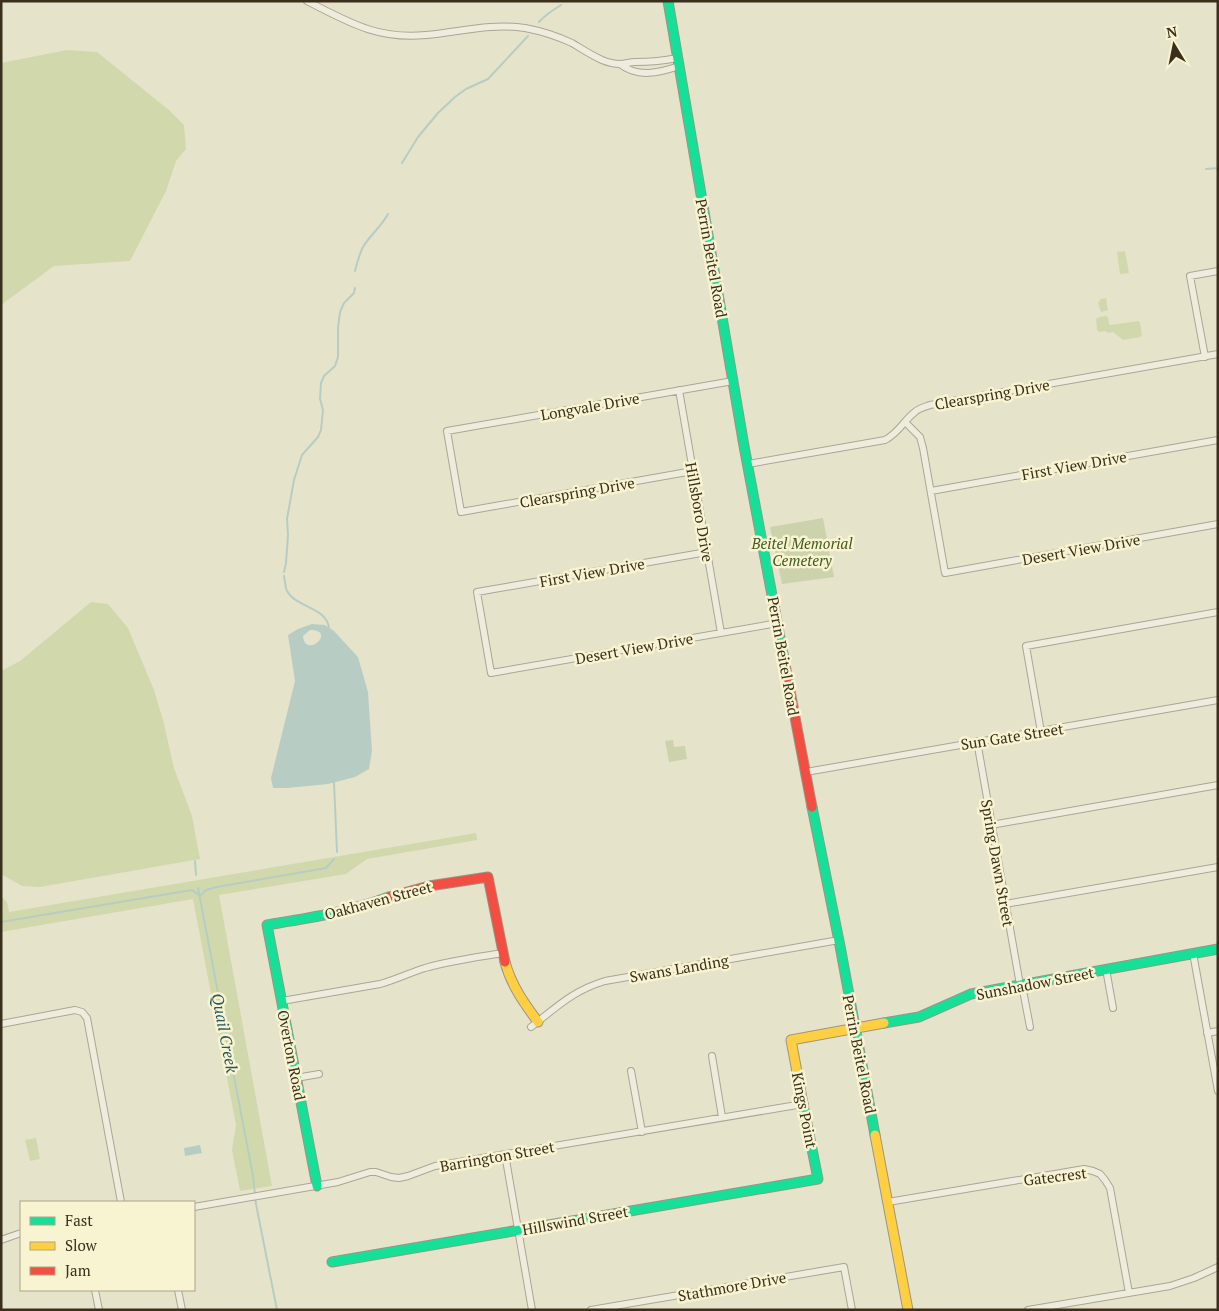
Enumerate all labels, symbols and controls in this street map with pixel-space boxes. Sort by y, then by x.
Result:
north arrow [1149,20,1199,70]
text: N [1165,21,1179,42]
street label: Perrin Beitel Road [692,197,732,319]
street label: Clearspring Drive [933,374,1051,414]
street label: Longvale Drive [539,387,641,425]
street label: First View Drive [1020,446,1128,484]
street label: Hillsboro Drive [681,461,719,563]
street label: Clearspring Drive [518,472,636,512]
street label: Desert View Drive [1020,529,1142,569]
park label: Beitel Memorial Cemetery [750,533,853,570]
street label: First View Drive [538,553,646,591]
street label: Perrin Beitel Road [764,595,804,717]
street label: Desert View Drive [573,628,695,668]
street label: Sun Gate Street [959,718,1065,754]
street label: Spring Dawn Street [977,798,1019,929]
street label: Oakhaven Street [322,876,434,924]
street label: Swans Landing [628,949,731,987]
street label: Sunshadow Street [974,962,1096,1004]
water label: Quail Creek [206,991,244,1075]
street label: Perrin Beitel Road [839,993,881,1115]
street label: Overton Road [273,1008,311,1102]
street label: Kings Point [788,1070,822,1150]
street label: Barrington Street [438,1136,556,1176]
street label: Gatecrest [1022,1162,1088,1190]
legend [20,1201,195,1291]
street label: Hillswind Street [520,1201,630,1239]
text: Fast [65,1210,93,1230]
text: Slow [65,1235,98,1255]
text: Jam [65,1260,91,1280]
street label: Stathmore Drive [676,1267,788,1305]

